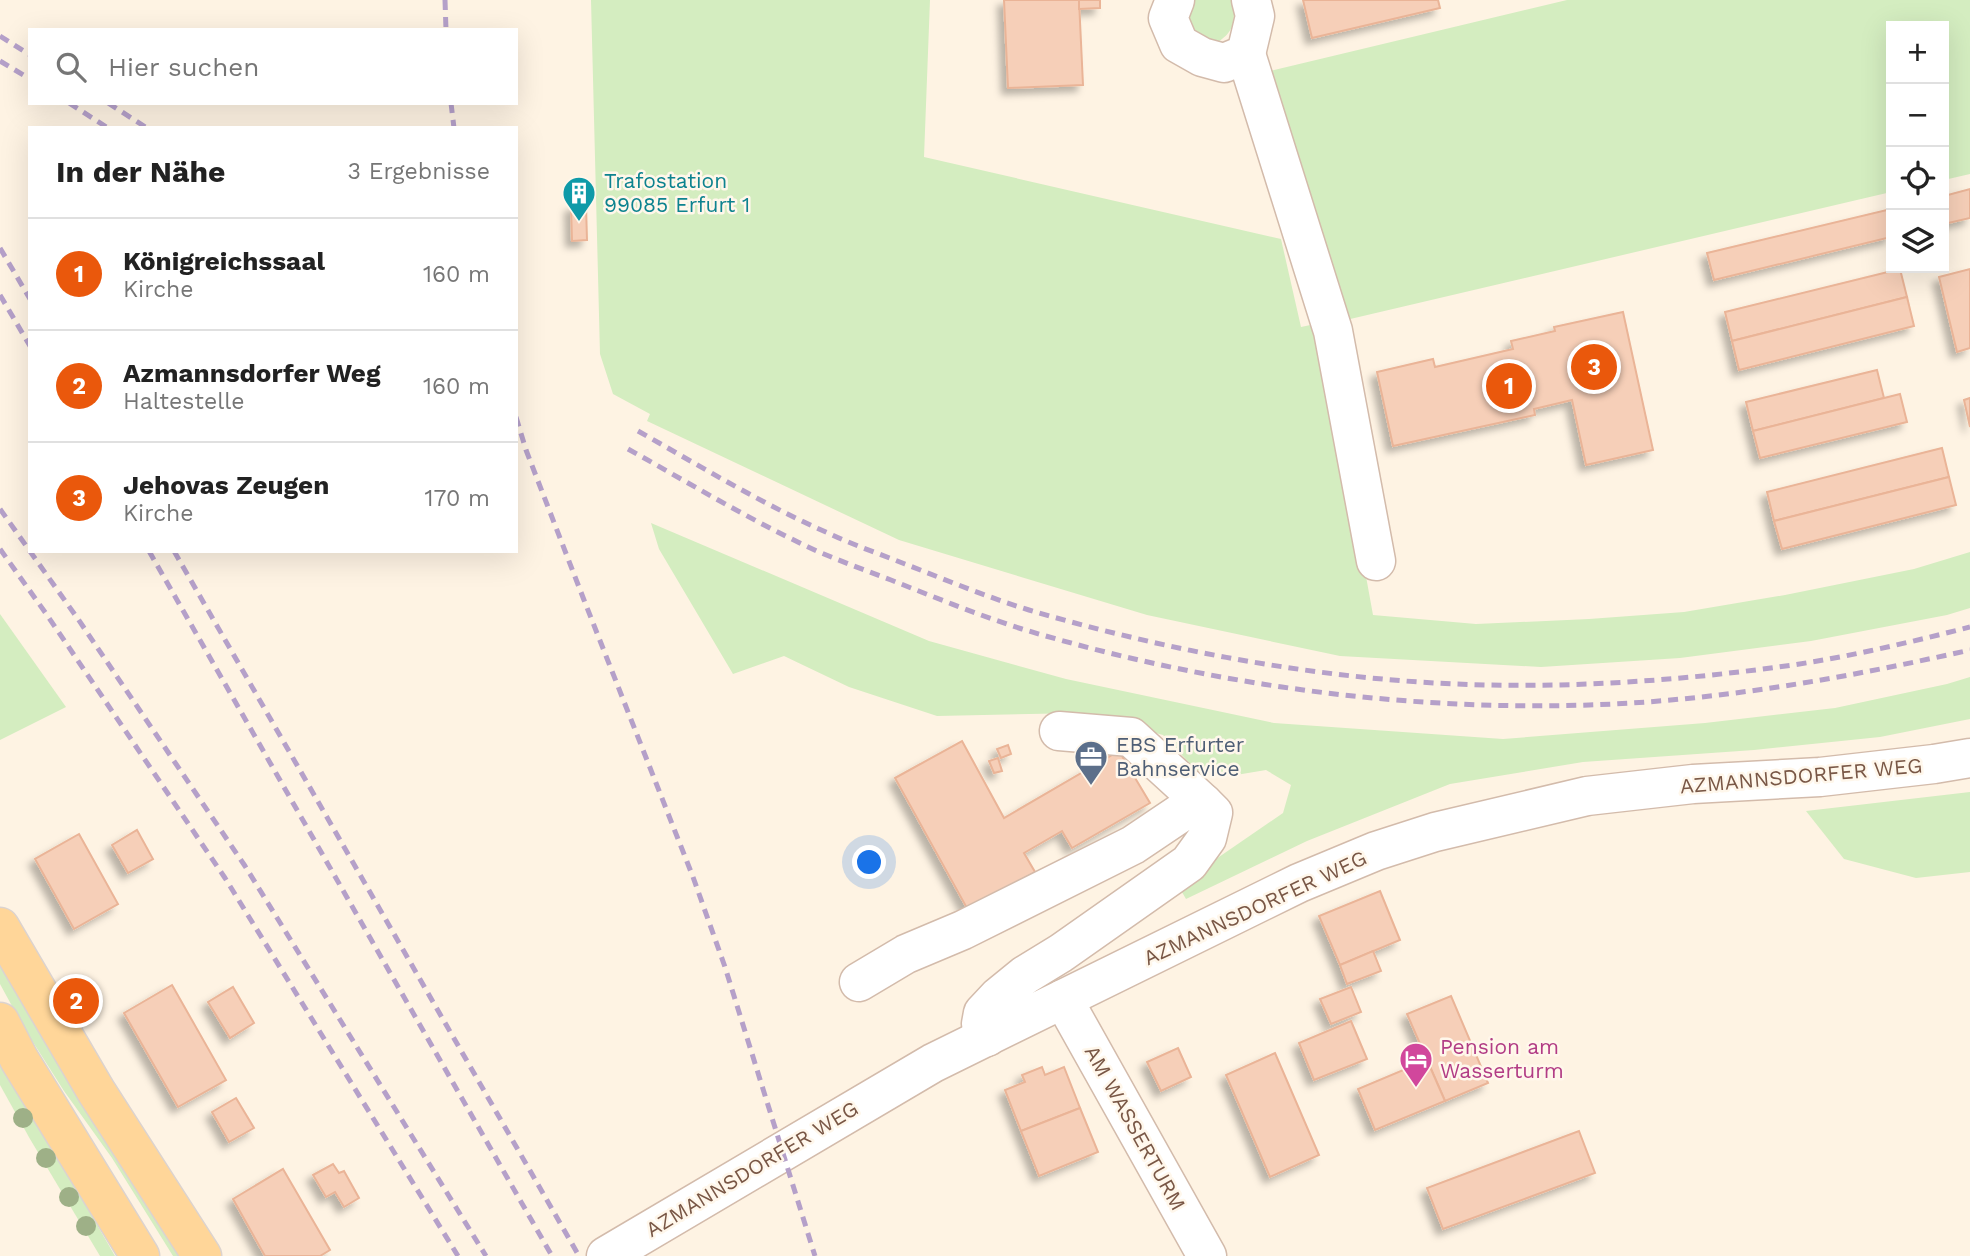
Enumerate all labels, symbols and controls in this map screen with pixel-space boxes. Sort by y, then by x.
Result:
map controls [1886,21,1949,273]
button: + [1886,21,1949,84]
search box [28,28,518,105]
icon: search [52,48,90,86]
text: Hier suchen [108,52,259,82]
button: − [1886,84,1949,147]
button: locate [1886,147,1949,210]
text: In der Nähe [56,154,225,189]
text: 3 Ergebnisse [347,158,490,185]
place label: Trafostation 99085 Erfurt 1 [604,168,750,217]
building icon: Trafostation 99085 Erfurt 1 [560,174,598,223]
button: layers [1886,210,1949,273]
text: Königreichssaal [123,246,325,276]
text: 1 [74,261,84,288]
text: 160 m [423,261,490,288]
text: Kirche [123,276,194,303]
pin: 3 [1571,341,1617,393]
text: Azmannsdorfer Weg [123,358,380,388]
pin: 1 [1486,360,1532,412]
text: 2 [72,373,86,400]
text: 160 m [423,373,490,400]
text: Haltestelle [123,388,245,415]
text: Jehovas Zeugen [123,470,329,500]
text: 3 [72,485,86,512]
text: 170 m [425,485,490,512]
text: Kirche [123,500,194,527]
place label: EBS Erfurter Bahnservice [1116,732,1245,781]
office icon: EBS Erfurter Bahnservice [1072,738,1110,787]
street label: AZMANNSDORFER WEG [1679,752,1923,799]
your location [852,845,886,879]
street label: AZMANNSDORFER WEG [1139,845,1370,970]
pin: 2 [53,975,99,1027]
place label: Pension am Wasserturm [1440,1034,1564,1083]
hotel icon: Pension am Wasserturm [1397,1040,1435,1089]
street label: AM WASSERTURM [1080,1041,1191,1215]
street label: AZMANNSDORFER WEG [641,1095,862,1242]

